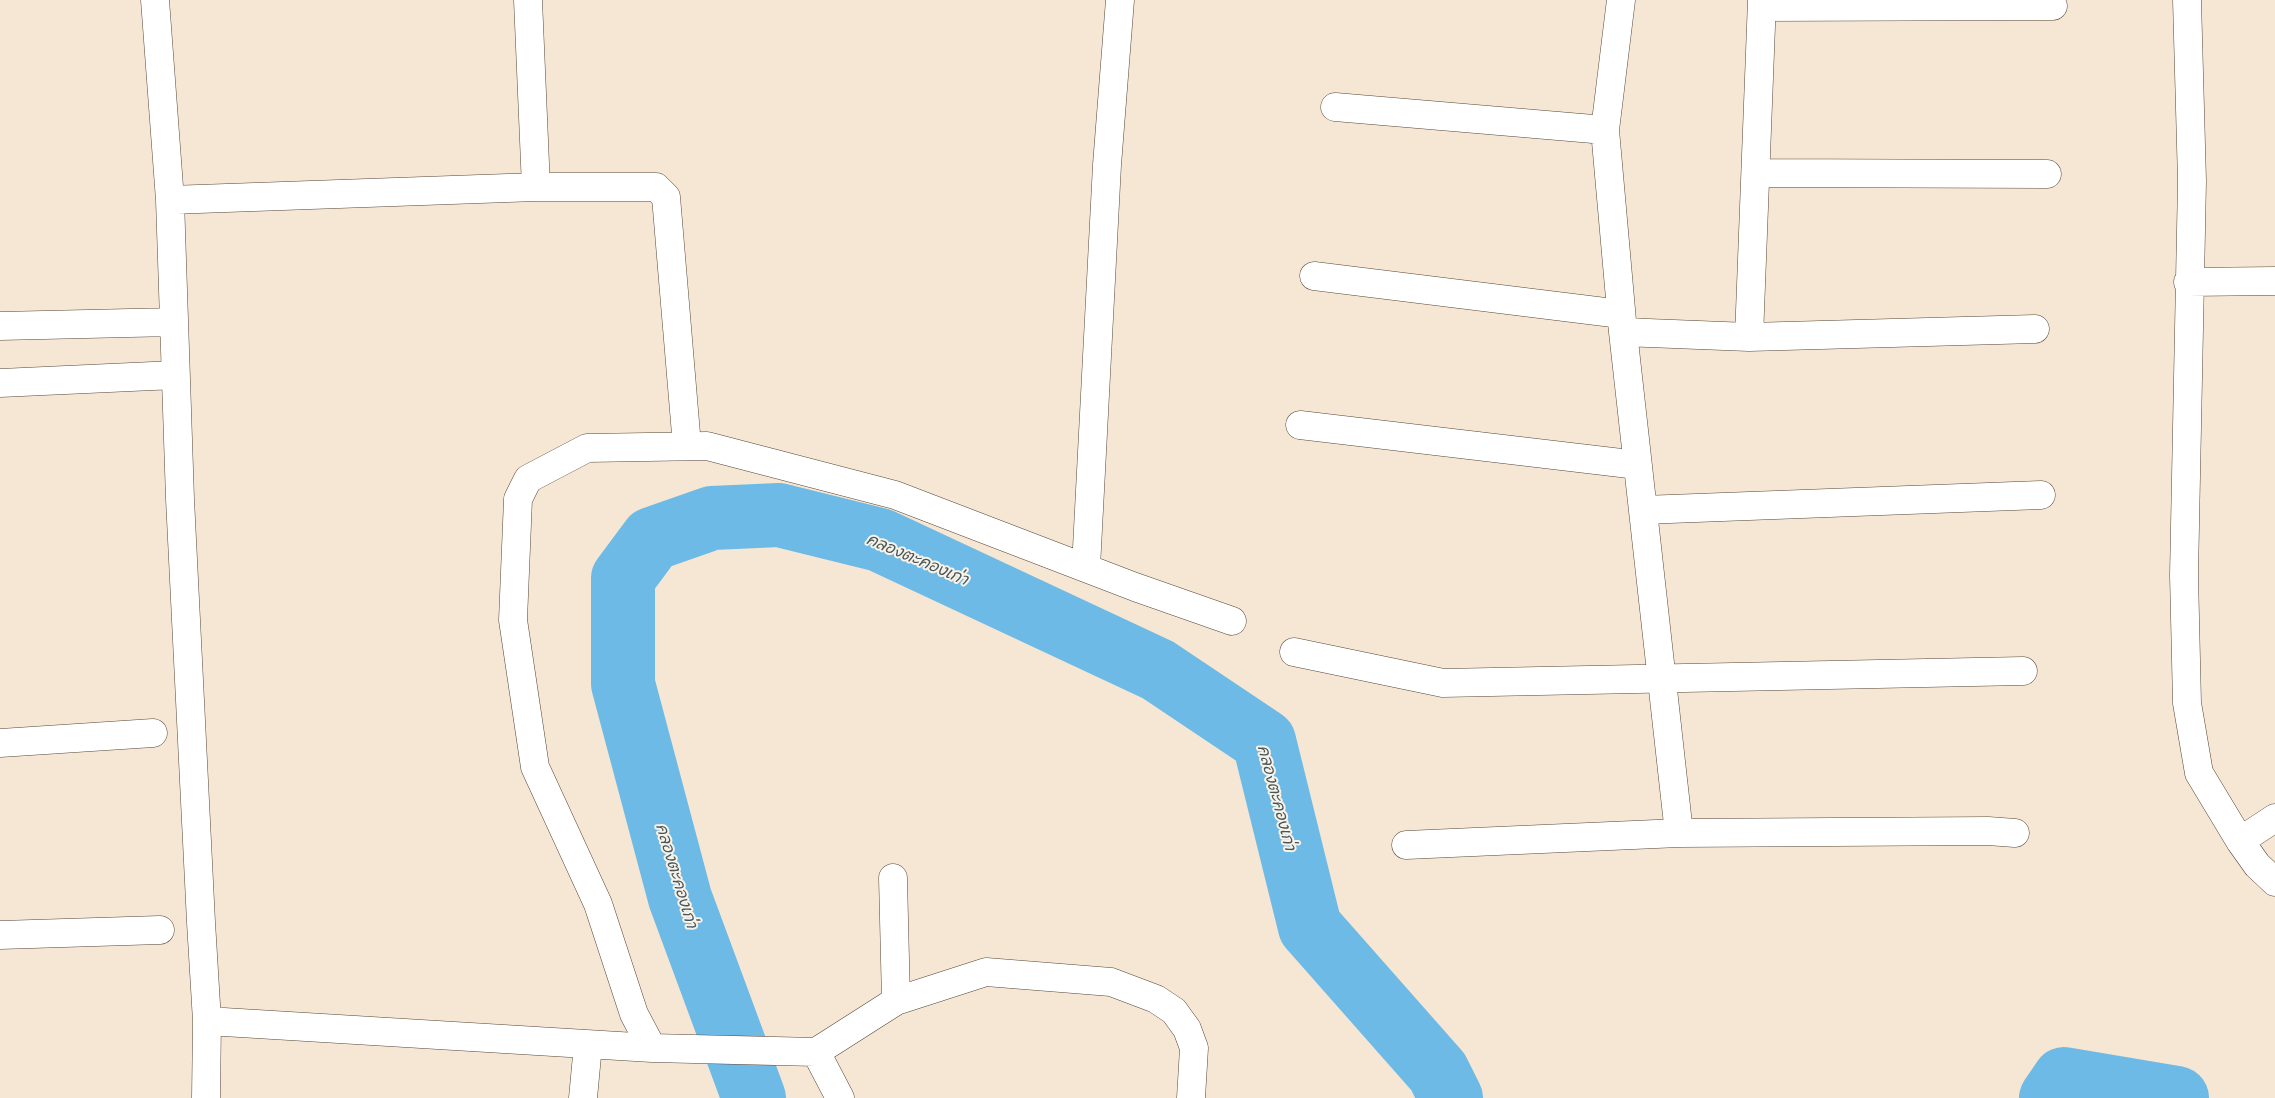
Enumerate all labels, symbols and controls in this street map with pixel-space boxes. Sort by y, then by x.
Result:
water label: คลองตะคองเก่า [863,530,971,590]
water label: คลองตะคองเก่า [1253,743,1299,853]
water label: คลองตะคองเก่า [651,821,701,931]

